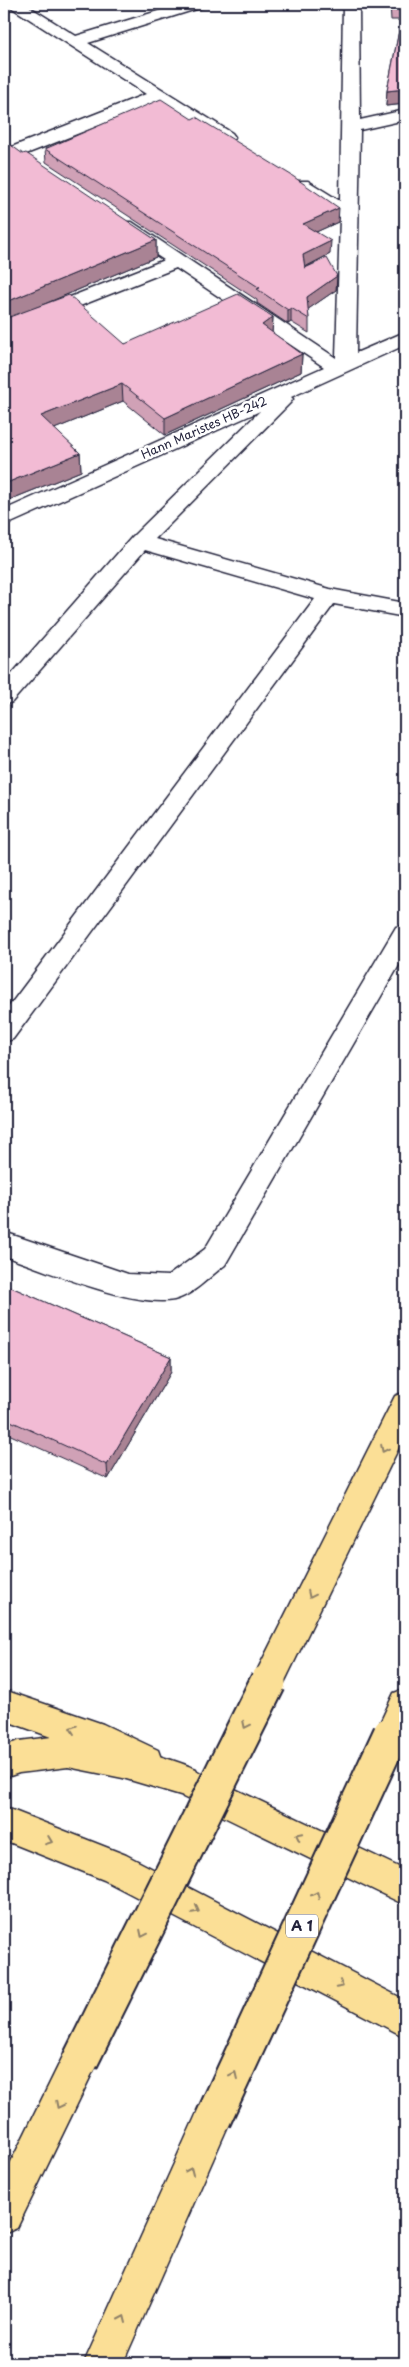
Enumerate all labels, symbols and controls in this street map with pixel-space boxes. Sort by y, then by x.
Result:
street label: Hann Maristes HB-242 [138,391,269,463]
one-way arrow [379,1444,390,1453]
one-way arrow [307,1590,317,1599]
one-way arrow [242,1720,253,1729]
one-way arrow [69,1725,77,1735]
one-way arrow [295,1832,304,1842]
one-way arrow [44,1835,53,1846]
one-way arrow [310,1891,321,1900]
one-way arrow [191,1904,200,1914]
road number: A 1 [286,1914,318,1938]
one-way arrow [139,1929,149,1938]
one-way arrow [335,1979,344,1989]
one-way arrow [227,2071,238,2080]
one-way arrow [55,2099,65,2108]
one-way arrow [183,2167,194,2176]
one-way arrow [117,2315,127,2324]

